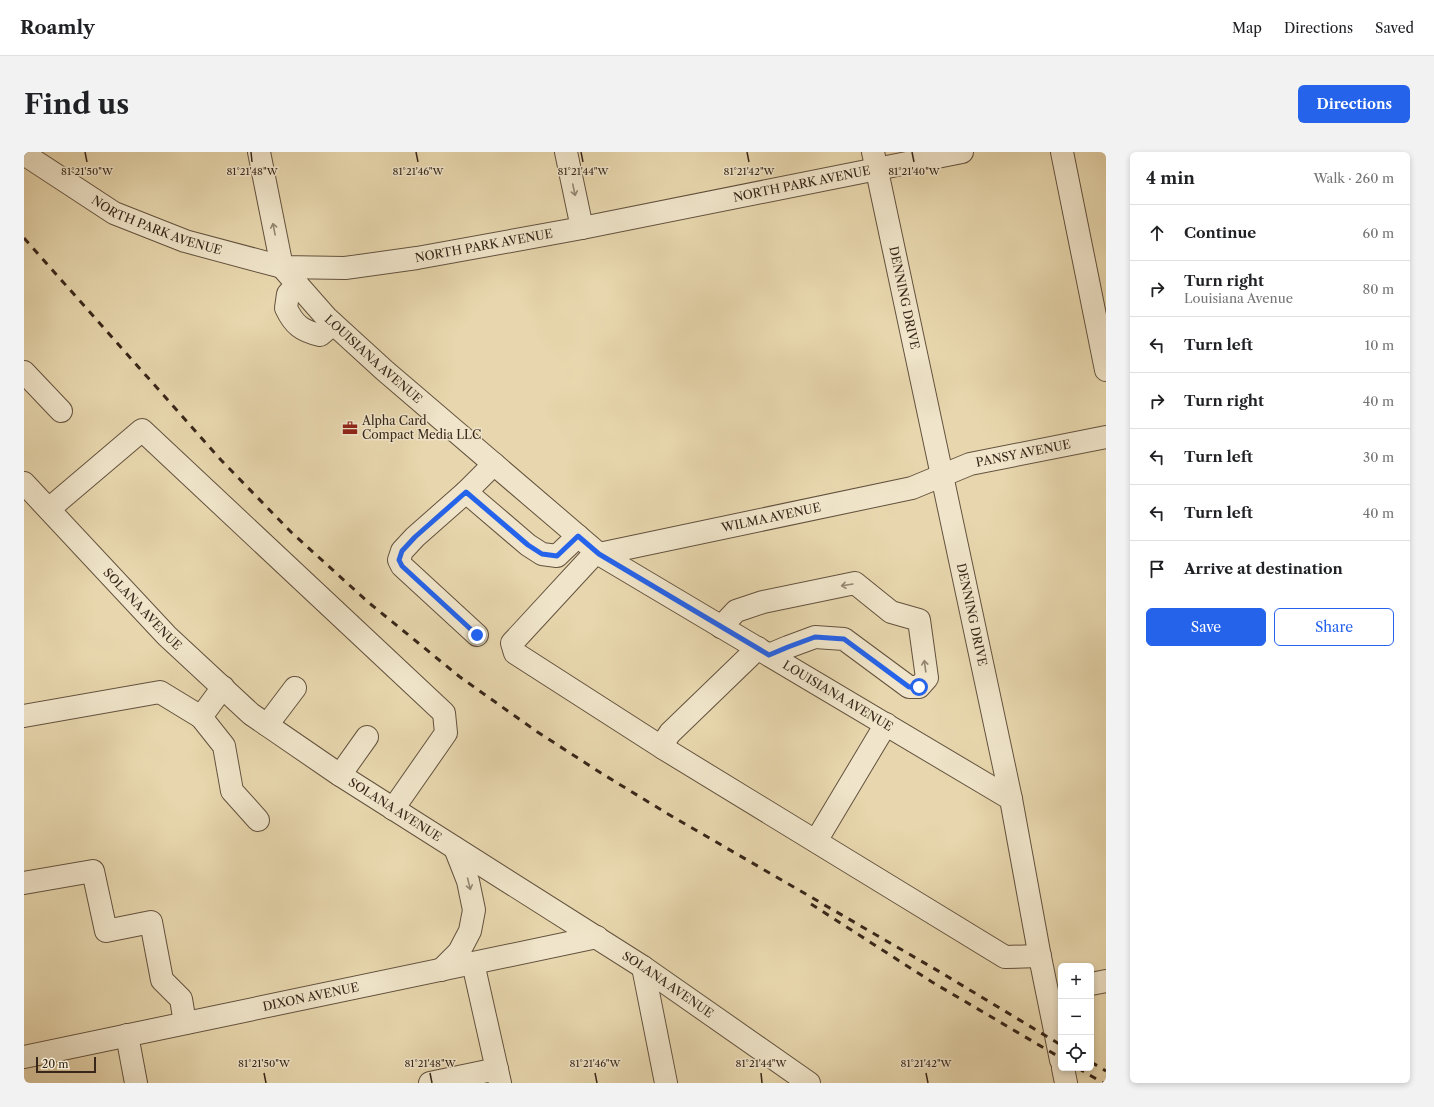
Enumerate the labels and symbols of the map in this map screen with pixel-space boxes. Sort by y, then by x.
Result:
street label: NORTH PARK AVENUE [732,162,872,205]
text: 81°21'50"W [61,165,114,178]
text: 81°21'48"W [226,165,279,178]
text: 81°21'46"W [393,165,445,178]
text: 81°21'44"W [558,165,610,178]
text: 81°21'42"W [723,165,776,178]
text: 81°21'40"W [888,165,941,178]
one-way arrow [570,183,578,196]
street label: NORTH PARK AVENUE [89,192,224,258]
one-way arrow [270,222,278,235]
street label: NORTH PARK AVENUE [414,225,554,265]
street label: DENNING DRIVE [886,245,923,350]
street label: LOUISIANA AVENUE [322,312,425,406]
place label: Alpha Card Compact Media LLC [361,413,481,442]
office icon: Alpha Card Compact Media LLC [341,419,359,437]
street label: PANSY AVENUE [974,436,1072,470]
street label: WILMA AVENUE [719,499,822,535]
street label: DENNING DRIVE [954,562,990,667]
street label: SOLANA AVENUE [100,565,185,653]
one-way arrow [840,581,853,589]
route end [468,626,486,644]
street label: LOUISIANA AVENUE [780,657,896,734]
one-way arrow [921,660,929,673]
route start [910,678,928,696]
street label: SOLANA AVENUE [346,774,445,844]
one-way arrow [465,877,473,890]
street label: SOLANA AVENUE [620,948,716,1021]
street label: DIXON AVENUE [261,979,360,1014]
scale bar [36,1055,96,1074]
text: 81°21'50"W [238,1057,291,1070]
text: 81°21'48"W [404,1057,457,1070]
text: 81°21'46"W [570,1057,622,1070]
text: 81°21'44"W [736,1057,788,1070]
text: 81°21'42"W [900,1057,953,1070]

